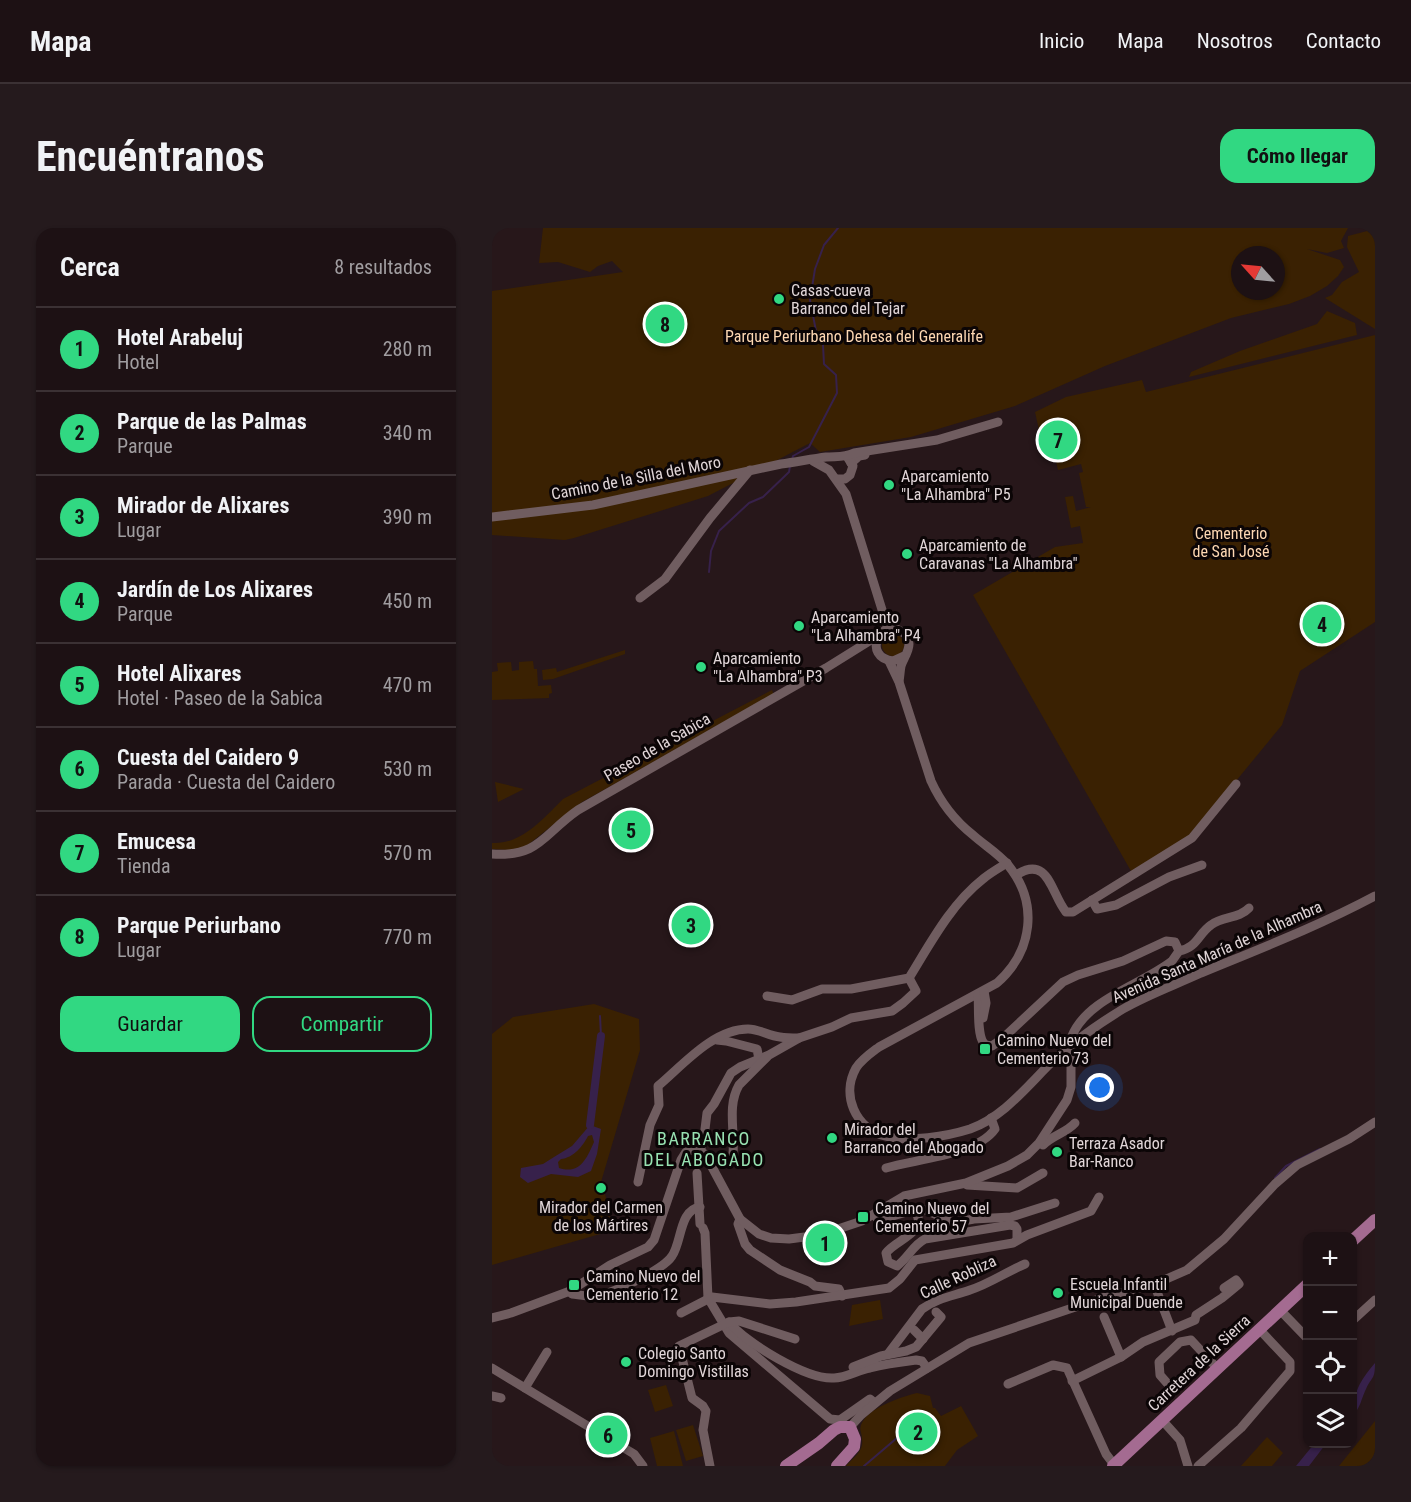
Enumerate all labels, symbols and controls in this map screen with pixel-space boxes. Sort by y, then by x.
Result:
text: Mapa [30,25,91,58]
text: Inicio [1039,29,1084,53]
text: Mapa [1117,29,1164,53]
text: Nosotros [1197,29,1273,53]
text: Contacto [1306,29,1381,53]
button: Cómo llegar [1220,129,1375,183]
text: Encuéntranos [36,132,265,181]
north arrow [1231,246,1285,300]
text: Cerca [60,252,120,282]
text: 8 resultados [334,255,432,279]
place label: Casas-cueva Barranco del Tejar [791,281,905,318]
marker: Casas-cueva Barranco del Tejar [772,292,786,306]
pin: 8 [646,302,684,346]
text: Hotel Arabeluj [117,325,243,350]
park label: Parque Periurbano Dehesa del Generalife [725,327,983,346]
text: 1 [74,337,85,361]
text: 280 m [383,337,432,361]
text: Hotel [117,350,159,374]
text: Parque de las Palmas [117,409,307,434]
pin: 7 [1038,418,1078,462]
text: 2 [74,421,85,445]
text: 340 m [383,421,432,445]
text: Parque [117,434,173,458]
street label: Camino de la Silla del Moro [550,452,722,504]
place label: Aparcamiento "La Alhambra" P5 [901,467,1011,504]
marker: Aparcamiento "La Alhambra" P5 [882,478,896,492]
text: Mirador de Alixares [117,493,289,518]
text: 3 [74,505,85,529]
text: 390 m [383,505,432,529]
text: Lugar [117,518,161,542]
park label: Cementerio de San José [1192,524,1270,561]
place label: Aparcamiento de Caravanas "La Alhambra" [919,536,1078,573]
marker: Aparcamiento de Caravanas "La Alhambra" [900,547,914,561]
text: Jardín de Los Alixares [117,577,313,602]
text: 4 [74,589,85,613]
text: 450 m [383,589,432,613]
text: Parque [117,602,173,626]
pin: 4 [1302,602,1342,646]
place label: Aparcamiento "La Alhambra" P4 [811,608,921,645]
marker: Aparcamiento "La Alhambra" P4 [792,619,806,633]
place label: Aparcamiento "La Alhambra" P3 [713,649,823,686]
marker: Aparcamiento "La Alhambra" P3 [694,660,708,674]
text: Hotel Alixares [117,661,241,686]
text: 5 [74,673,85,697]
text: 470 m [383,673,432,697]
text: Hotel · Paseo de la Sabica [117,686,323,710]
street label: Paseo de la Sabica [600,709,714,785]
text: Cuesta del Caidero 9 [117,745,299,770]
text: 6 [74,757,85,781]
text: 530 m [383,757,432,781]
text: Parada · Cuesta del Caidero [117,770,335,794]
pin: 5 [612,808,650,852]
text: Emucesa [117,829,196,854]
text: 7 [74,841,85,865]
text: 570 m [383,841,432,865]
text: Tienda [117,854,171,878]
street label: Avenida Santa María de la Alhambra [1109,897,1325,1007]
pin: 3 [672,902,710,948]
text: Parque Periurbano [117,913,281,938]
text: 8 [74,925,85,949]
text: 770 m [383,925,432,949]
text: Lugar [117,938,161,962]
button: Guardar [60,996,240,1052]
button: Compartir [252,996,432,1052]
place label: Camino Nuevo del Cementerio 73 [997,1031,1112,1068]
marker: Camino Nuevo del Cementerio 73 [978,1042,992,1056]
your location [1085,1073,1114,1102]
place label: Mirador del Barranco del Abogado [844,1120,984,1157]
district label: BARRANCO DEL ABOGADO [643,1128,765,1170]
marker: Mirador del Barranco del Abogado [825,1131,839,1145]
place label: Terraza Asador Bar-Ranco [1069,1134,1165,1171]
marker: Terraza Asador Bar-Ranco [1050,1145,1064,1159]
marker: Mirador del Carmen de los Mártires [594,1181,608,1195]
place label: Mirador del Carmen de los Mártires [539,1198,663,1235]
place label: Camino Nuevo del Cementerio 57 [875,1199,990,1236]
marker: Camino Nuevo del Cementerio 57 [856,1210,870,1224]
pin: 1 [806,1220,844,1266]
map controls [1303,1232,1357,1448]
button: + [1303,1232,1357,1286]
street label: Calle Robliza [917,1251,999,1303]
place label: Camino Nuevo del Cementerio 12 [586,1267,701,1304]
place label: Escuela Infantil Municipal Duende [1070,1275,1183,1312]
marker: Camino Nuevo del Cementerio 12 [567,1278,581,1292]
marker: Escuela Infantil Municipal Duende [1051,1286,1065,1300]
button: − [1303,1286,1357,1340]
street label: Carretera de la Sierra [1144,1311,1254,1415]
button: locate [1303,1340,1357,1394]
place label: Colegio Santo Domingo Vistillas [638,1344,749,1381]
marker: Colegio Santo Domingo Vistillas [619,1355,633,1369]
button: layers [1303,1394,1357,1448]
pin: 2 [898,1410,938,1454]
pin: 6 [588,1412,628,1458]

